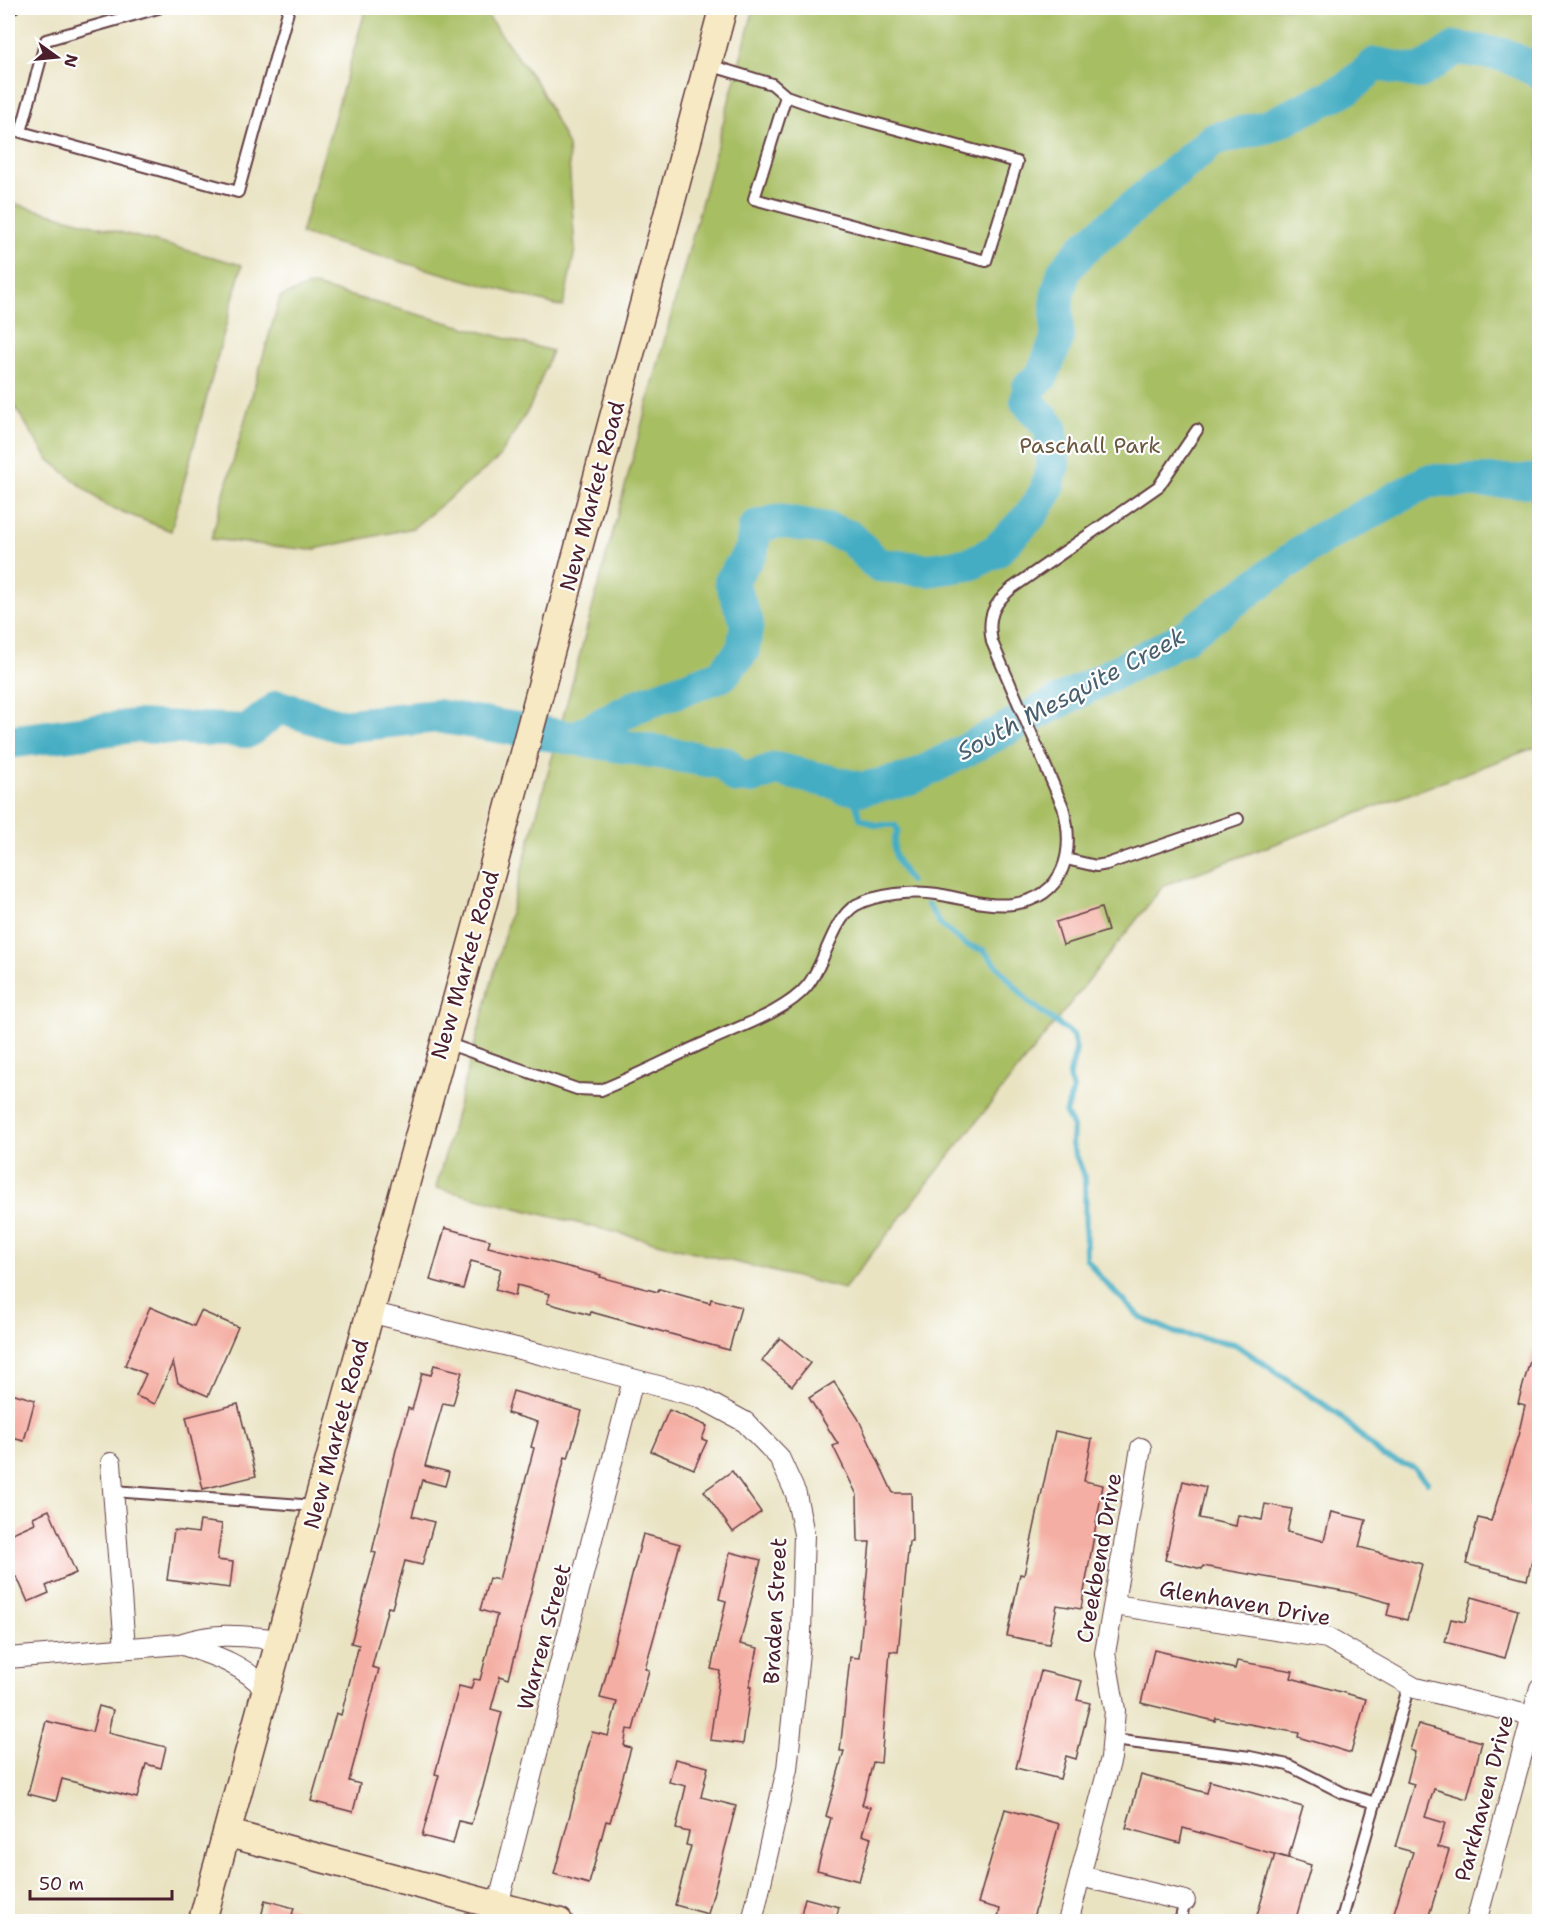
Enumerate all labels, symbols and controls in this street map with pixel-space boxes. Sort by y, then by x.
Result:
north arrow [27,27,87,87]
text: N [59,52,83,70]
street label: New Market Road [553,398,631,594]
park label: Paschall Park [1019,431,1161,460]
water label: South Mesquite Creek [951,620,1191,768]
street label: New Market Road [424,867,506,1063]
street label: New Market Road [297,1336,375,1532]
street label: Creekbend Drive [1070,1470,1128,1646]
street label: Braden Street [757,1537,793,1685]
street label: Warren Street [511,1561,577,1713]
street label: Glenhaven Drive [1157,1574,1333,1632]
street label: Parkhaven Drive [1448,1711,1520,1885]
scale bar [30,1863,172,1901]
text: 50 m [39,1872,84,1896]

